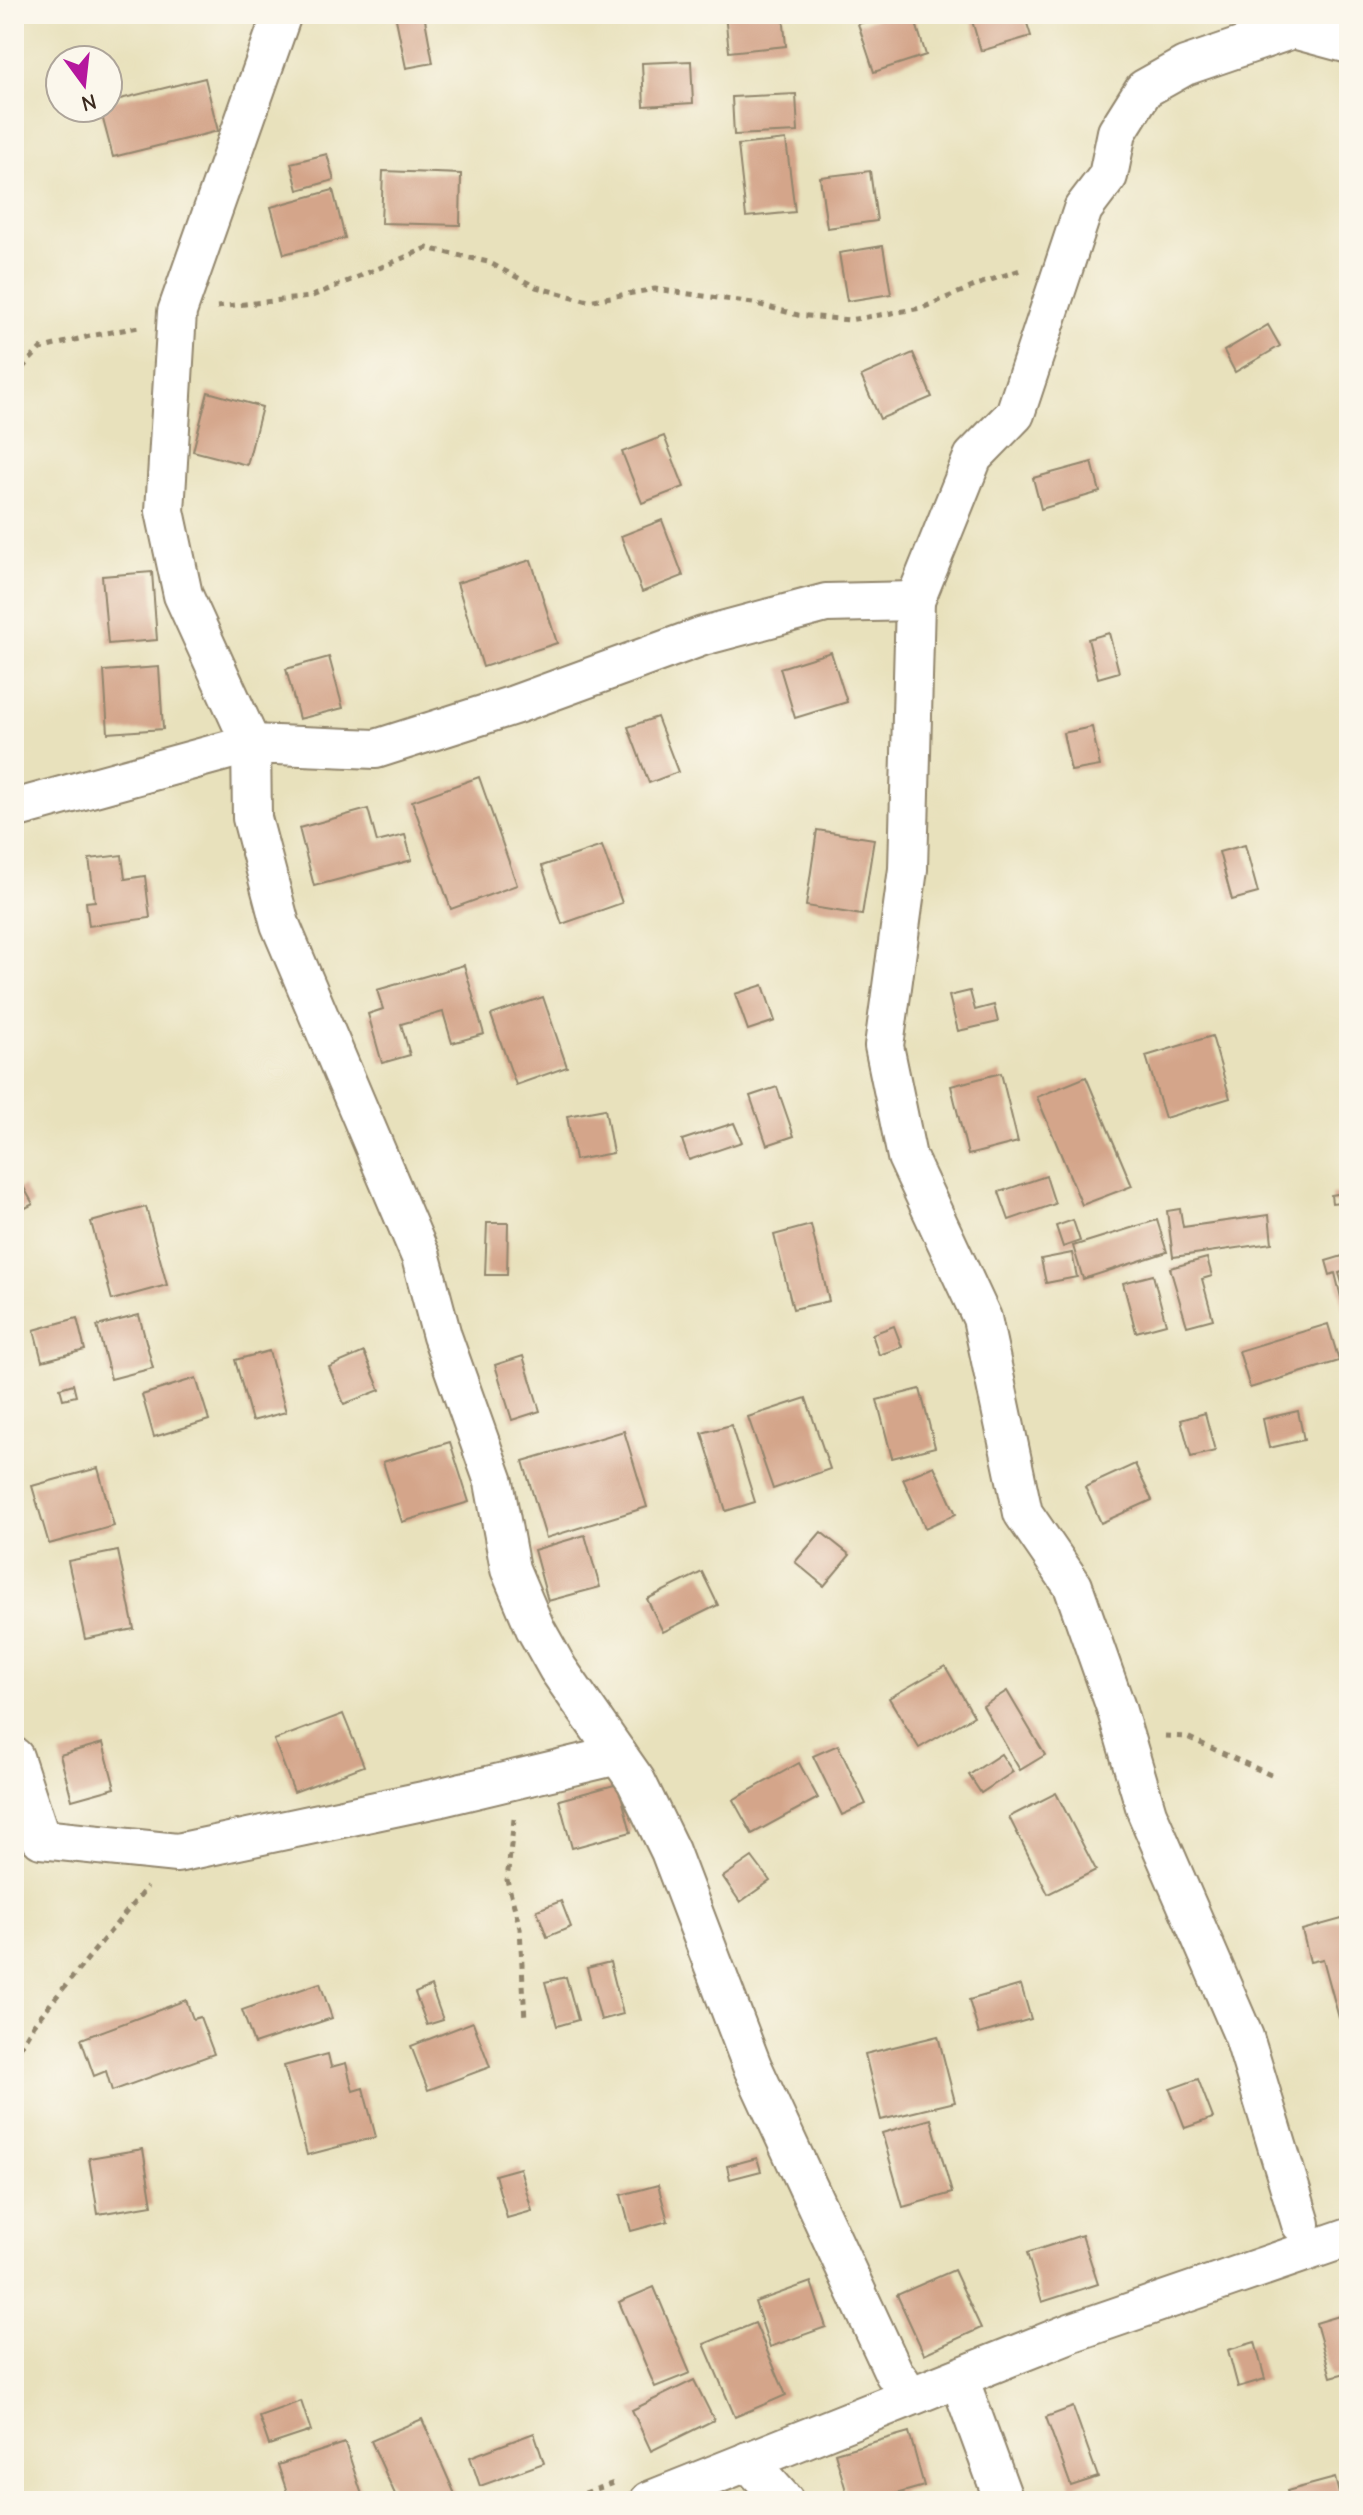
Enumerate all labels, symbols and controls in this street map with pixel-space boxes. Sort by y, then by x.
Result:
north arrow [44,44,124,124]
text: N [79,88,99,117]

